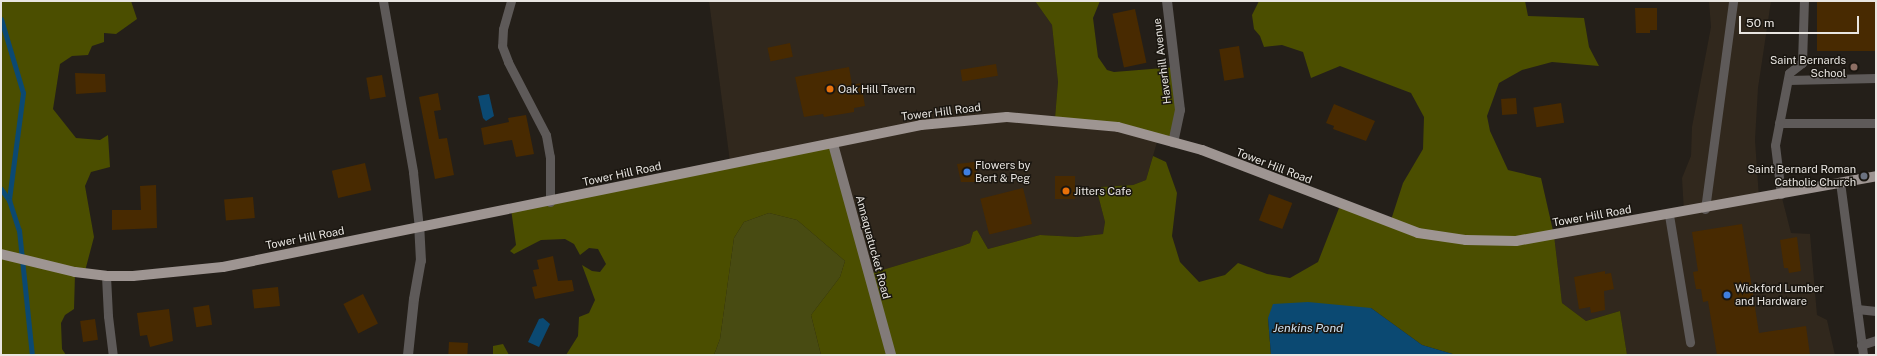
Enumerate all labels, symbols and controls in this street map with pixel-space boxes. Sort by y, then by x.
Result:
scale bar [1741,8,1861,34]
text: 50 m [1746,16,1774,30]
street label: Haverhill Avenue [1150,17,1174,105]
place label: Saint Bernards School [1770,54,1846,80]
marker: Saint Bernards School [1849,62,1859,72]
place label: Oak Hill Tavern [838,82,915,96]
marker: Oak Hill Tavern [825,84,835,94]
street label: Tower Hill Road [900,101,982,123]
street label: Tower Hill Road [1234,145,1314,187]
street label: Tower Hill Road [581,159,663,189]
place label: Flowers by Bert & Peg [975,159,1030,185]
place label: Saint Bernard Roman Catholic Church [1748,163,1856,189]
marker: Flowers by Bert & Peg [962,167,972,177]
marker: Saint Bernard Roman Catholic Church [1859,171,1869,181]
place label: Jitters Cafe [1074,184,1132,198]
marker: Jitters Cafe [1061,186,1071,196]
street label: Annaquatucket Road [853,194,893,300]
street label: Tower Hill Road [1551,203,1633,229]
street label: Tower Hill Road [264,224,346,252]
place label: Wickford Lumber and Hardware [1735,282,1824,308]
marker: Wickford Lumber and Hardware [1722,290,1732,300]
water label: Jenkins Pond [1273,322,1343,336]

